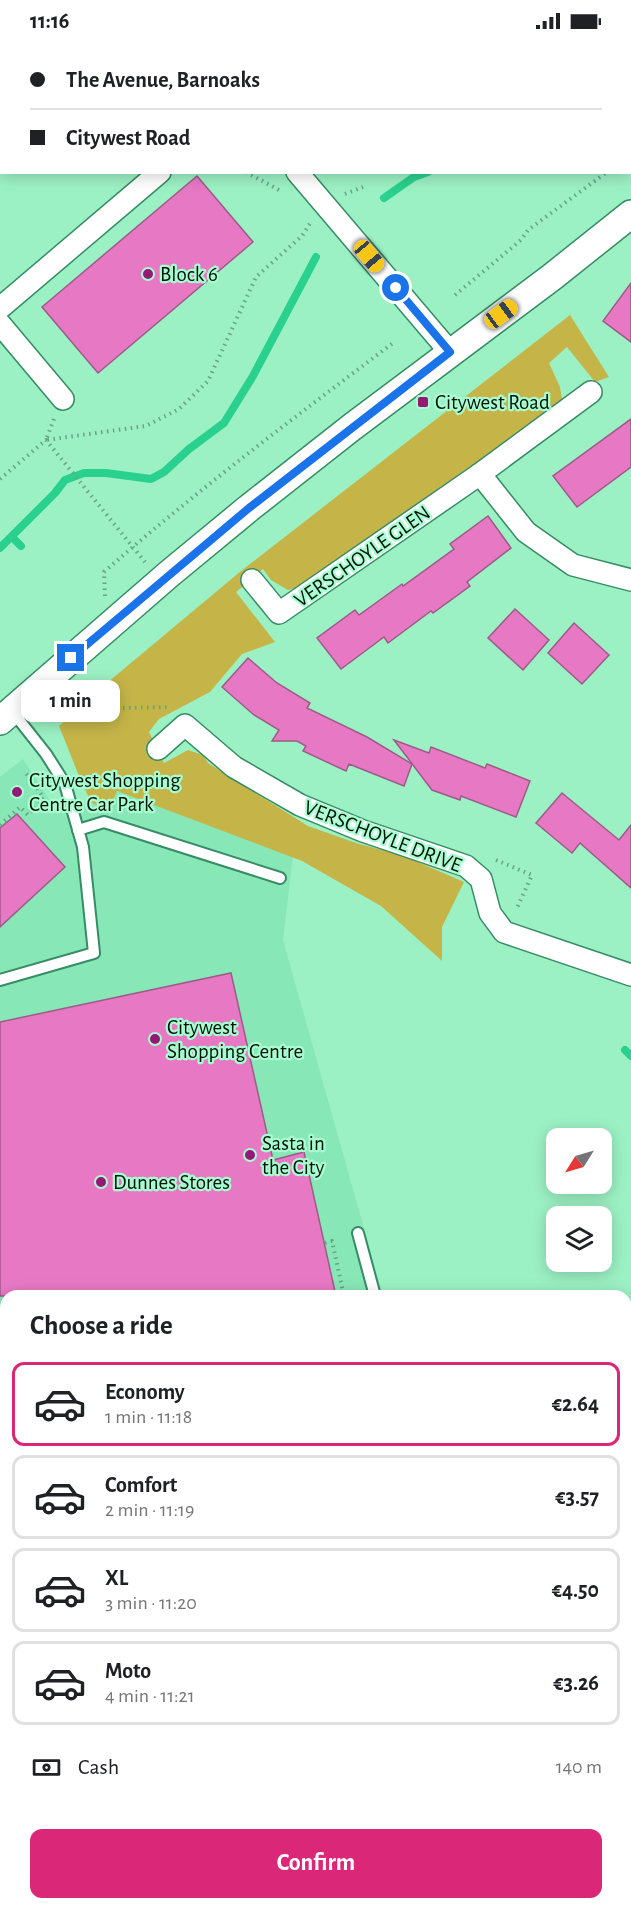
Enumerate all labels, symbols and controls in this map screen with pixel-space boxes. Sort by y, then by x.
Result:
text: 11:16 [30,10,69,32]
text: The Avenue, Barnoaks [66,69,260,91]
text: Citywest Road [66,127,190,149]
car [351,236,387,276]
place label: Block 6 [160,264,218,285]
marker: Block 6 [141,267,155,281]
route start [382,274,409,301]
car [481,296,521,332]
place label: Citywest Road [435,392,550,413]
marker: Citywest Road [416,395,430,409]
street label: VERSCHOYLE GLEN [291,502,434,611]
route end [57,644,84,671]
callout: 1 min [22,679,121,721]
text: 1 min [49,691,92,711]
place label: Citywest Shopping Centre Car Park [29,770,181,815]
marker: Citywest Shopping Centre Car Park [10,785,24,799]
street label: VERSCHOYLE DRIVE [301,797,465,876]
place label: Citywest Shopping Centre [167,1017,303,1062]
marker: Citywest Shopping Centre [148,1032,162,1046]
north arrow [546,1128,612,1194]
map controls [546,1128,612,1272]
place label: Sasta in the City [262,1133,325,1178]
marker: Sasta in the City [243,1148,257,1162]
place label: Dunnes Stores [113,1172,230,1193]
marker: Dunnes Stores [94,1175,108,1189]
button: layers [546,1206,612,1272]
text: Choose a ride [30,1312,173,1339]
icon: car [33,1377,87,1431]
text: Economy [105,1381,185,1403]
text: €2.64 [552,1393,599,1415]
text: 1 min · 11:18 [105,1407,192,1427]
icon: car [33,1470,87,1524]
text: Comfort [105,1474,177,1496]
text: €3.57 [555,1486,599,1508]
text: 2 min · 11:19 [105,1500,194,1520]
icon: car [33,1563,87,1617]
text: XL [105,1567,128,1589]
text: €4.50 [552,1579,599,1601]
text: 3 min · 11:20 [105,1593,197,1613]
icon: car [33,1656,87,1710]
text: Moto [105,1660,151,1682]
text: €3.26 [553,1672,599,1694]
text: 4 min · 11:21 [105,1686,195,1706]
icon: cash [30,1751,63,1784]
text: Cash [78,1756,119,1778]
text: 140 m [556,1757,602,1777]
button: Confirm [30,1829,602,1898]

